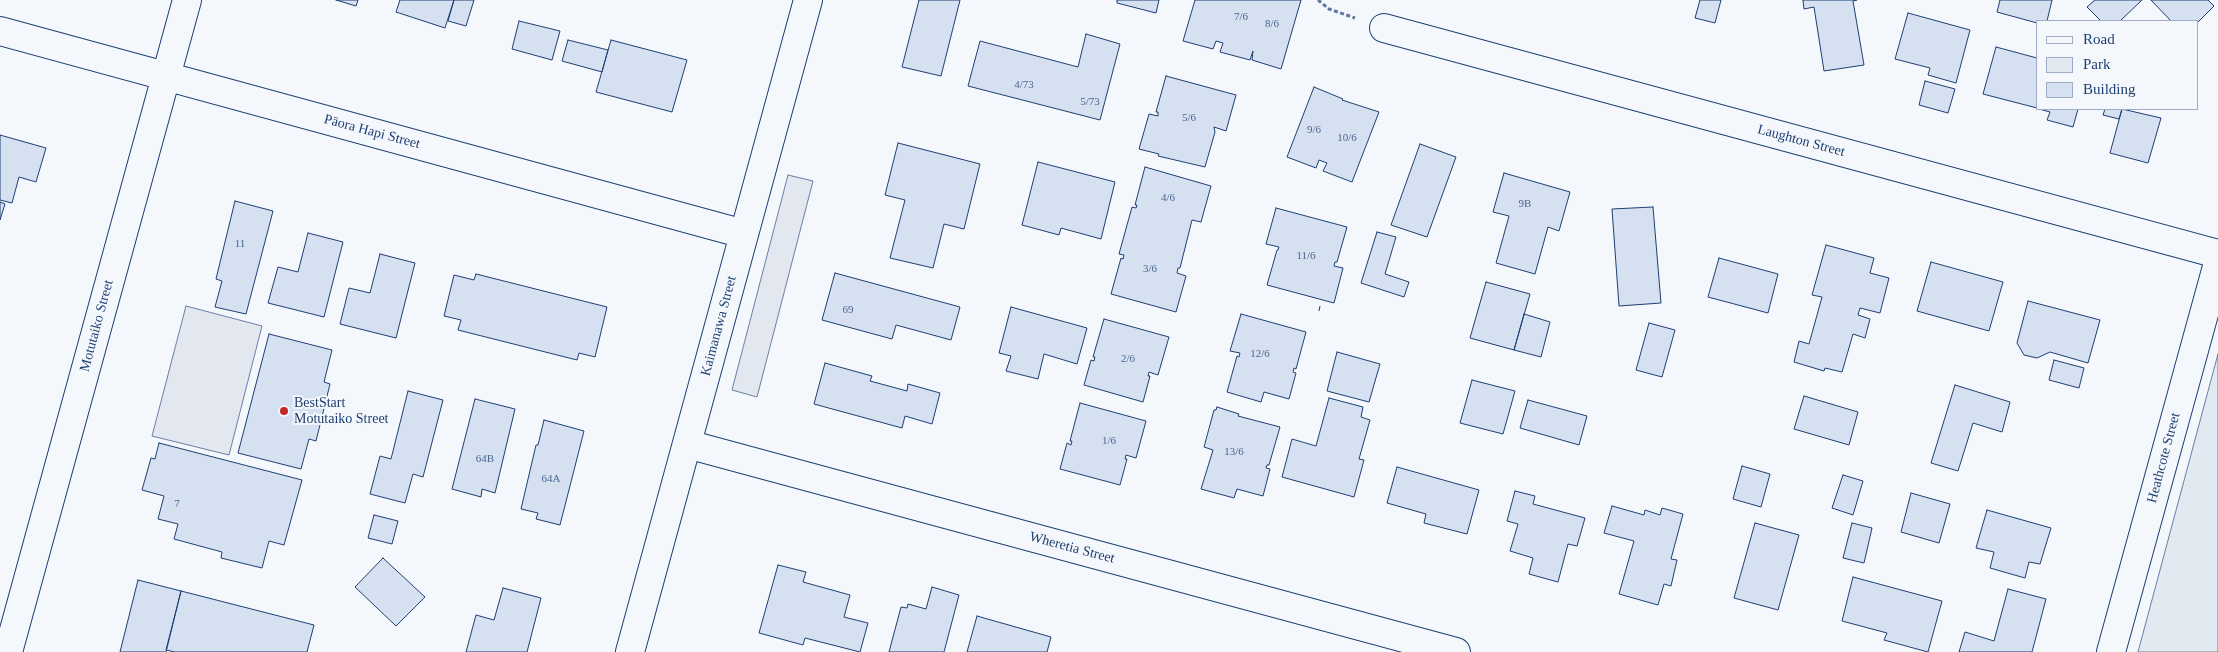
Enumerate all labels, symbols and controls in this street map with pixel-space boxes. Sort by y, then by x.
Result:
house number: 7/6 [1234,10,1248,24]
house number: 8/6 [1265,17,1279,31]
legend [2036,20,2198,110]
text: Road [2083,31,2115,47]
text: Park [2083,56,2111,72]
house number: 4/73 [1014,78,1034,92]
text: Building [2083,81,2136,97]
house number: 5/73 [1080,95,1100,109]
street label: Pāora Hapi Street [322,111,422,153]
house number: 5/6 [1182,111,1196,125]
street label: Laughton Street [1755,121,1847,161]
house number: 9/6 [1307,123,1321,137]
house number: 10/6 [1337,131,1357,145]
house number: 4/6 [1161,191,1175,205]
house number: 9B [1519,197,1531,211]
house number: 11 [235,237,245,251]
house number: 11/6 [1296,249,1316,263]
house number: 3/6 [1143,262,1157,276]
street label: Kaimanawa Street [698,274,740,378]
street label: Motutaiko Street [77,278,117,374]
house number: 69 [842,303,854,317]
house number: 12/6 [1250,347,1270,361]
house number: 2/6 [1121,352,1135,366]
place label: BestStart Motutaiko Street [294,395,388,428]
marker: BestStart Motutaiko Street [278,405,290,417]
street label: Heathcote Street [2144,411,2184,505]
house number: 1/6 [1102,434,1116,448]
house number: 13/6 [1224,445,1244,459]
house number: 64B [476,452,494,466]
house number: 64A [542,472,560,486]
house number: 7 [174,497,180,511]
street label: Wheretia Street [1028,529,1116,567]

